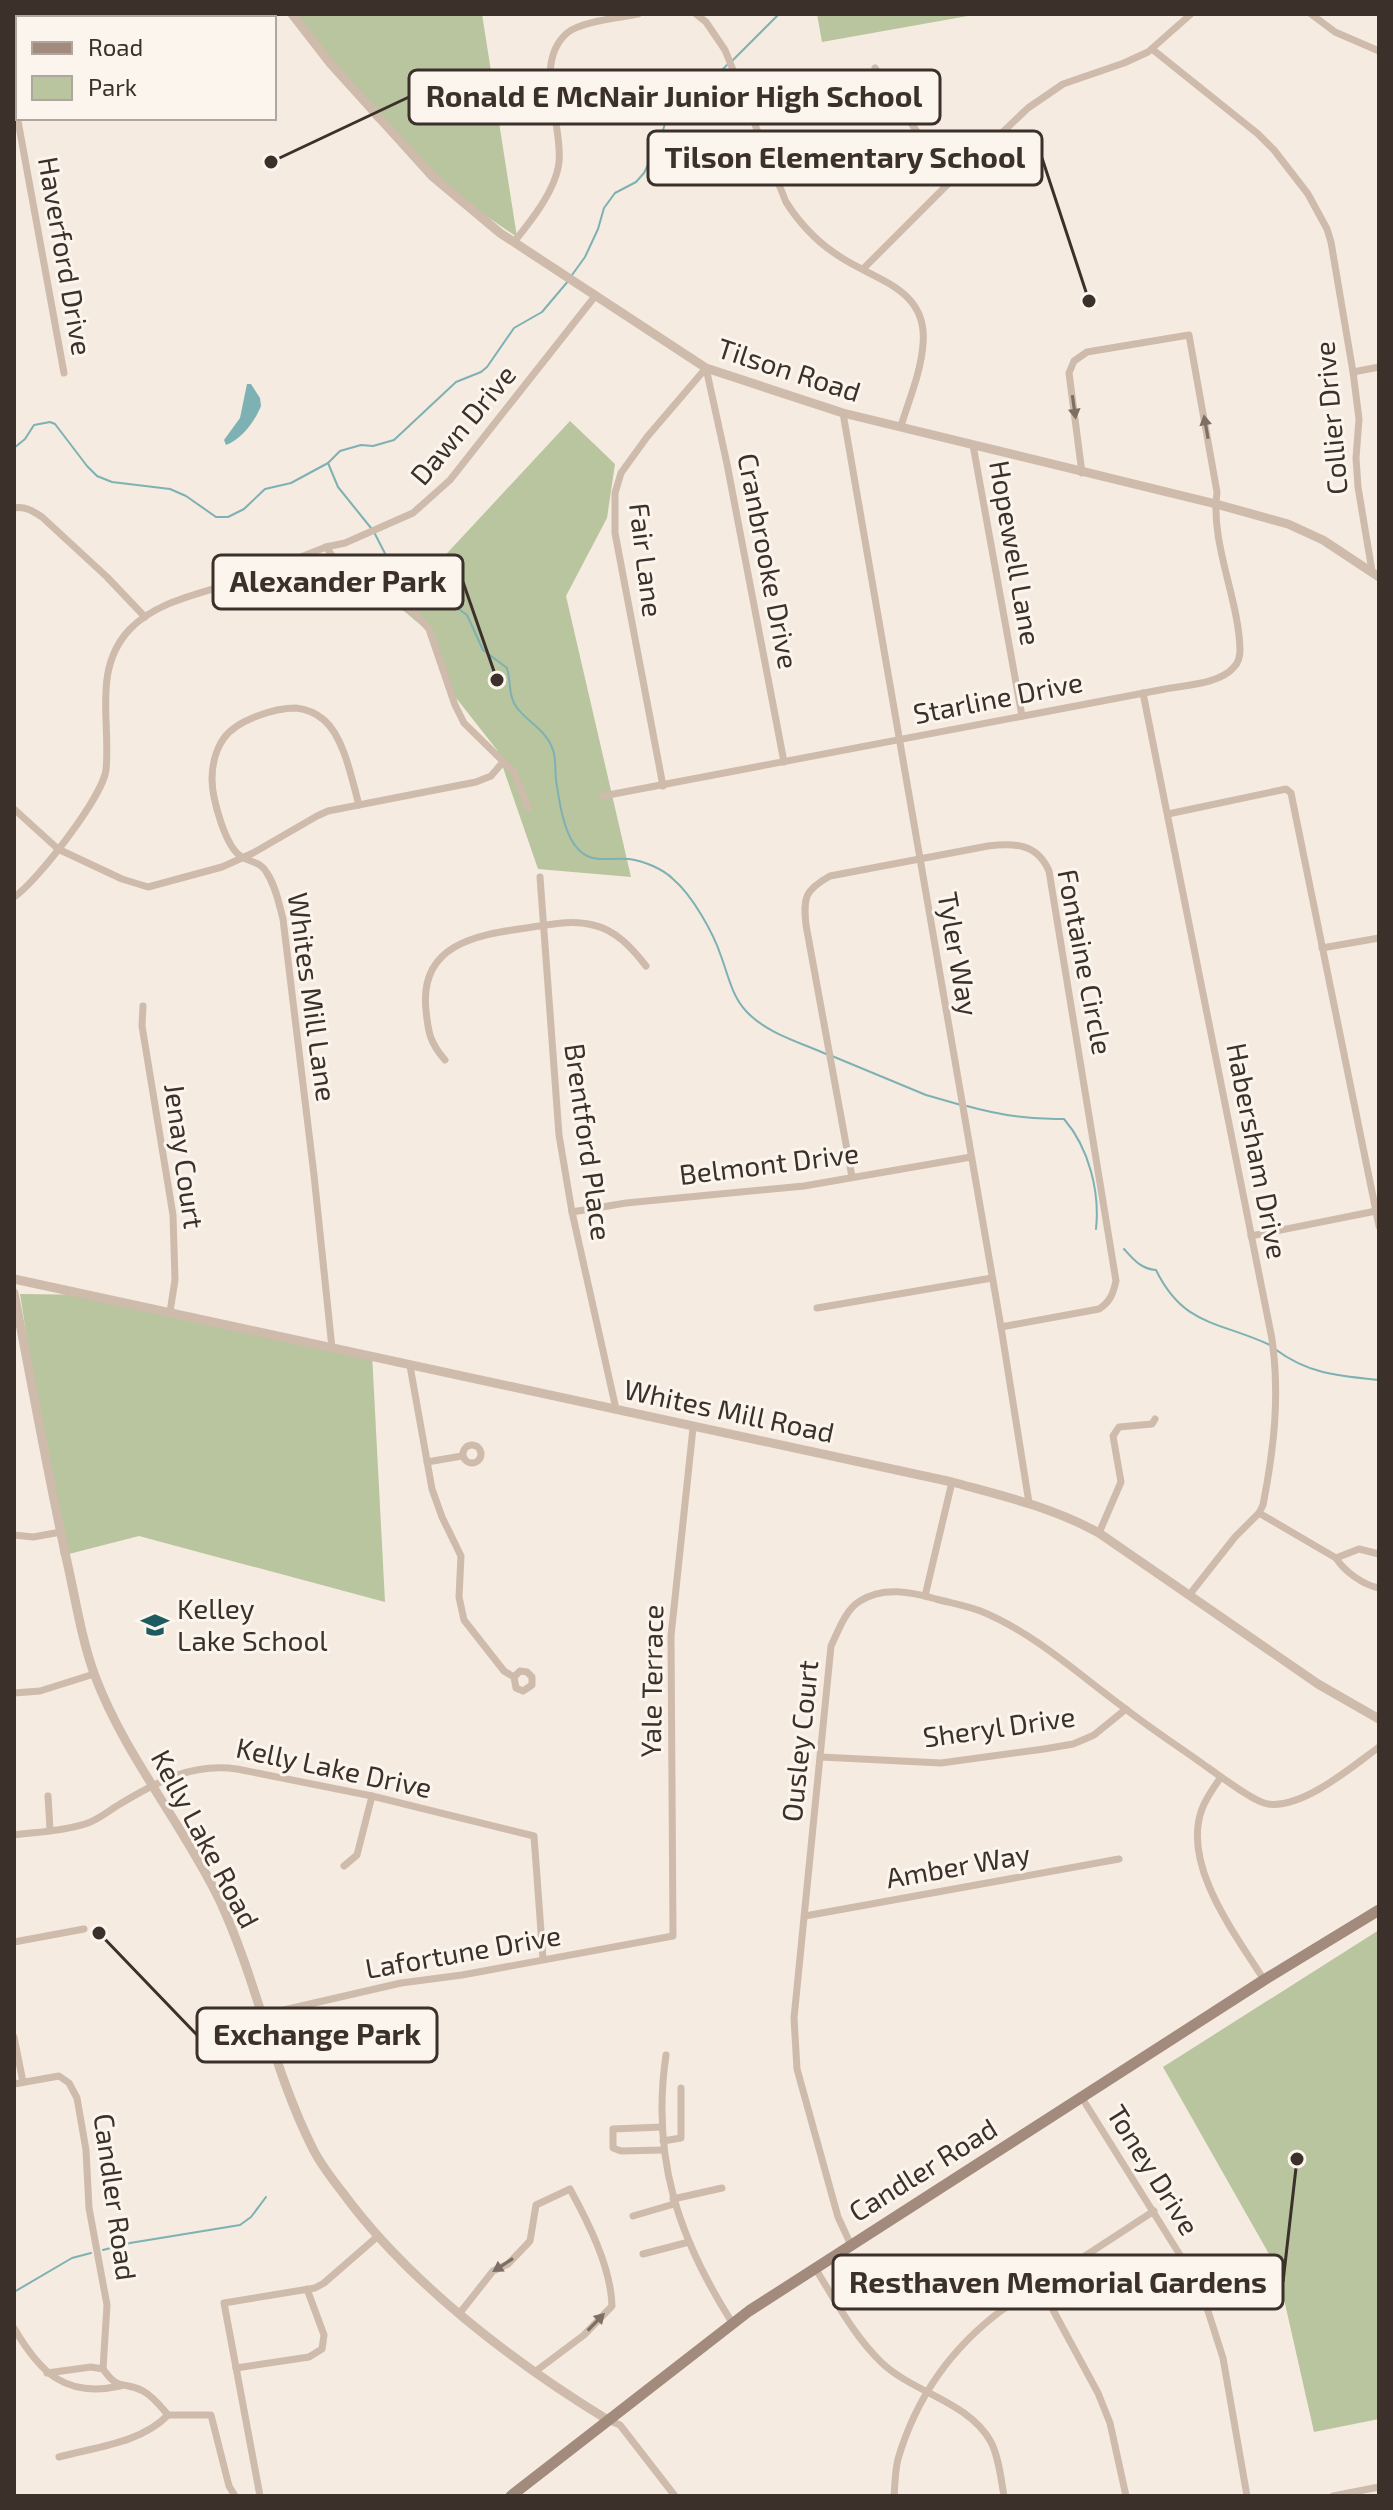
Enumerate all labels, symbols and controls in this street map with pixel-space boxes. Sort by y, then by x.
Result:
legend [16,16,276,120]
text: Road [88,32,143,61]
callout: Ronald E McNair Junior High School [409,70,940,124]
text: Park [88,72,137,101]
text: Ronald E McNair Junior High School [426,77,923,113]
callout: Tilson Elementary School [648,131,1042,185]
text: Tilson Elementary School [665,138,1026,175]
street label: Haverford Drive [32,154,100,358]
street label: Tilson Road [713,330,865,408]
street label: Collier Drive [1306,340,1354,496]
street label: Dawn Drive [402,357,522,491]
one-way arrow [1068,394,1081,419]
one-way arrow [1199,414,1211,439]
street label: Cranbrooke Drive [731,450,807,672]
street label: Hopewell Lane [983,458,1049,648]
street label: Fair Lane [623,501,671,619]
callout: Alexander Park [213,555,463,609]
text: Alexander Park [230,562,447,598]
street label: Starline Drive [910,664,1086,730]
street label: Fontaine Circle [1051,866,1121,1057]
street label: Tyler Way [931,889,987,1019]
street label: Whites Mill Lane [281,890,344,1104]
street label: Habersham Drive [1220,1040,1296,1262]
street label: Brentford Place [558,1041,620,1242]
street label: Jenay Court [158,1081,212,1231]
street label: Belmont Drive [677,1135,861,1191]
street label: Whites Mill Road [621,1371,837,1449]
place label: Kelley Lake School [177,1591,328,1657]
street label: Yale Terrace [633,1604,669,1758]
school or university icon: Kelley Lake School [140,1610,170,1640]
street label: Ousley Court [774,1658,824,1823]
street label: Sheryl Drive [921,1699,1077,1754]
street label: Kelly Lake Drive [233,1730,435,1804]
street label: Kelly Lake Road [145,1744,267,1934]
street label: Amber Way [883,1836,1033,1894]
street label: Lafortune Drive [362,1917,563,1985]
callout: Exchange Park [197,2008,437,2062]
text: Exchange Park [213,2015,421,2051]
street label: Toney Drive [1100,2098,1207,2241]
street label: Candler Road [842,2110,1003,2228]
street label: Candler Road [87,2111,145,2283]
callout: Resthaven Memorial Gardens [833,2255,1283,2309]
one-way arrow [492,2258,513,2273]
text: Resthaven Memorial Gardens [849,2263,1267,2299]
one-way arrow [587,2313,605,2332]

